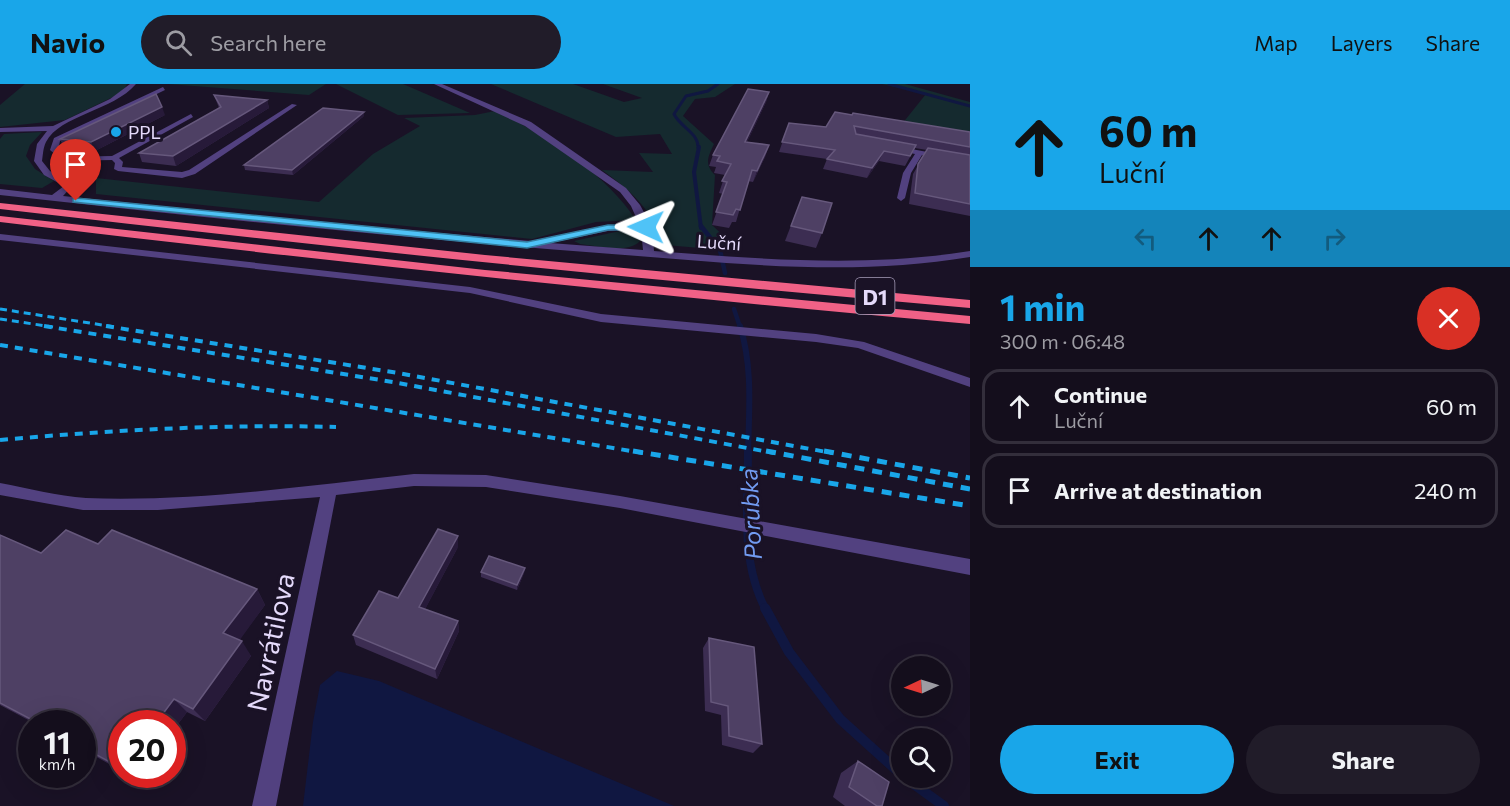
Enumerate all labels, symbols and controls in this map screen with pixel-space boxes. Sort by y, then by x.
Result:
search box [141,15,561,69]
text: Navio [30,25,105,59]
icon: search [162,26,195,59]
text: Search here [210,29,326,56]
text: Map [1254,30,1298,55]
text: Layers [1331,30,1393,55]
text: Share [1426,30,1480,55]
text: 60 m [1099,104,1198,156]
icon: ahead [1000,108,1078,186]
place label: PPL [128,121,161,143]
marker: PPL [109,125,123,139]
pin [50,139,101,201]
icon: arrive [59,148,92,181]
text: Luční [1099,156,1165,189]
position arrow [614,195,678,259]
icon: left [1129,222,1162,255]
icon: ahead [1192,222,1225,255]
icon: ahead [1255,222,1288,255]
icon: right [1318,222,1351,255]
street label: Luční [696,229,743,255]
road number: D1 [856,278,894,314]
text: 1 min [1000,284,1085,328]
button: close [1417,287,1480,350]
text: 300 m · 06:48 [1000,329,1125,353]
text: Continue [1054,381,1147,408]
icon: ahead [1003,390,1036,423]
text: 60 m [1426,393,1477,420]
text: Luční [1054,408,1103,432]
water label: Porubka [733,467,767,561]
icon: arrive [1003,474,1036,507]
text: Arrive at destination [1054,477,1262,504]
text: 240 m [1414,477,1477,504]
street label: Navrátilova [239,570,301,714]
north arrow [891,656,951,716]
map controls [891,656,951,788]
speed limit sign: 20 [108,710,186,788]
text: 11 [43,723,71,760]
button: Exit [1000,725,1234,794]
button: Share [1246,725,1480,794]
button: search [891,728,951,788]
text: km/h [39,755,75,773]

